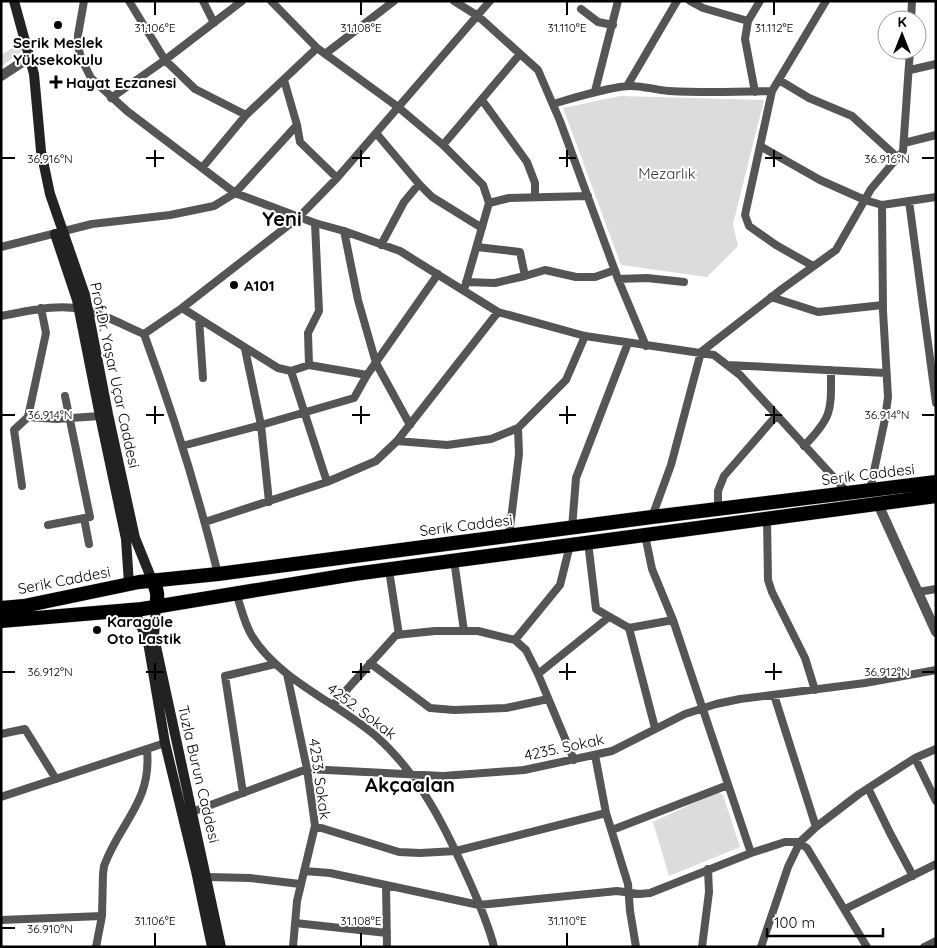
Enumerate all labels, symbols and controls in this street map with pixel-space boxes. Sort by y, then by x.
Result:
north arrow [877,10,927,60]
text: K [897,13,907,31]
marker: Serik Meslek Yüksekokulu [52,19,64,31]
text: 31.106°E [134,20,176,35]
text: 31.108°E [340,20,382,35]
text: 31.110°E [547,20,587,35]
text: 31.112°E [755,20,794,35]
place label: Serik Meslek Yüksekokulu [13,33,103,69]
place label: Hayat Eczanesi [66,73,176,92]
marker: Hayat Eczanesi [50,76,62,88]
text: 36.916°N [27,151,73,166]
text: 36.916°N [864,151,910,166]
park label: Mezarlık [638,164,696,183]
district label: Yeni [262,206,302,231]
place label: A101 [244,276,274,295]
marker: A101 [228,279,240,291]
street label: Prof.Dr. Yaşar Uçar Caddesi [86,280,144,470]
text: 36.914°N [27,407,73,422]
text: 36.914°N [864,407,910,422]
street label: Serik Caddesi [820,459,916,489]
street label: Serik Caddesi [418,510,514,540]
street label: Serik Caddesi [16,562,112,598]
place label: Karagüle Oto Lastik [107,612,181,648]
marker: Karagüle Oto Lastik [91,624,103,636]
text: 36.912°N [27,664,73,679]
text: 36.912°N [864,664,910,679]
street label: 4252. Sokak [324,679,400,743]
street label: Tuzla Burun Caddesi [174,703,224,845]
street label: 4235. Sokak [522,729,606,765]
street label: 4253. Sokak [305,737,335,821]
district label: Akçaalan [365,772,455,797]
scale bar [767,906,883,938]
text: 31.106°E [134,913,176,928]
text: 31.108°E [340,913,382,928]
text: 31.110°E [547,913,587,928]
text: 100 m [774,913,815,932]
text: 36.910°N [27,921,73,936]

